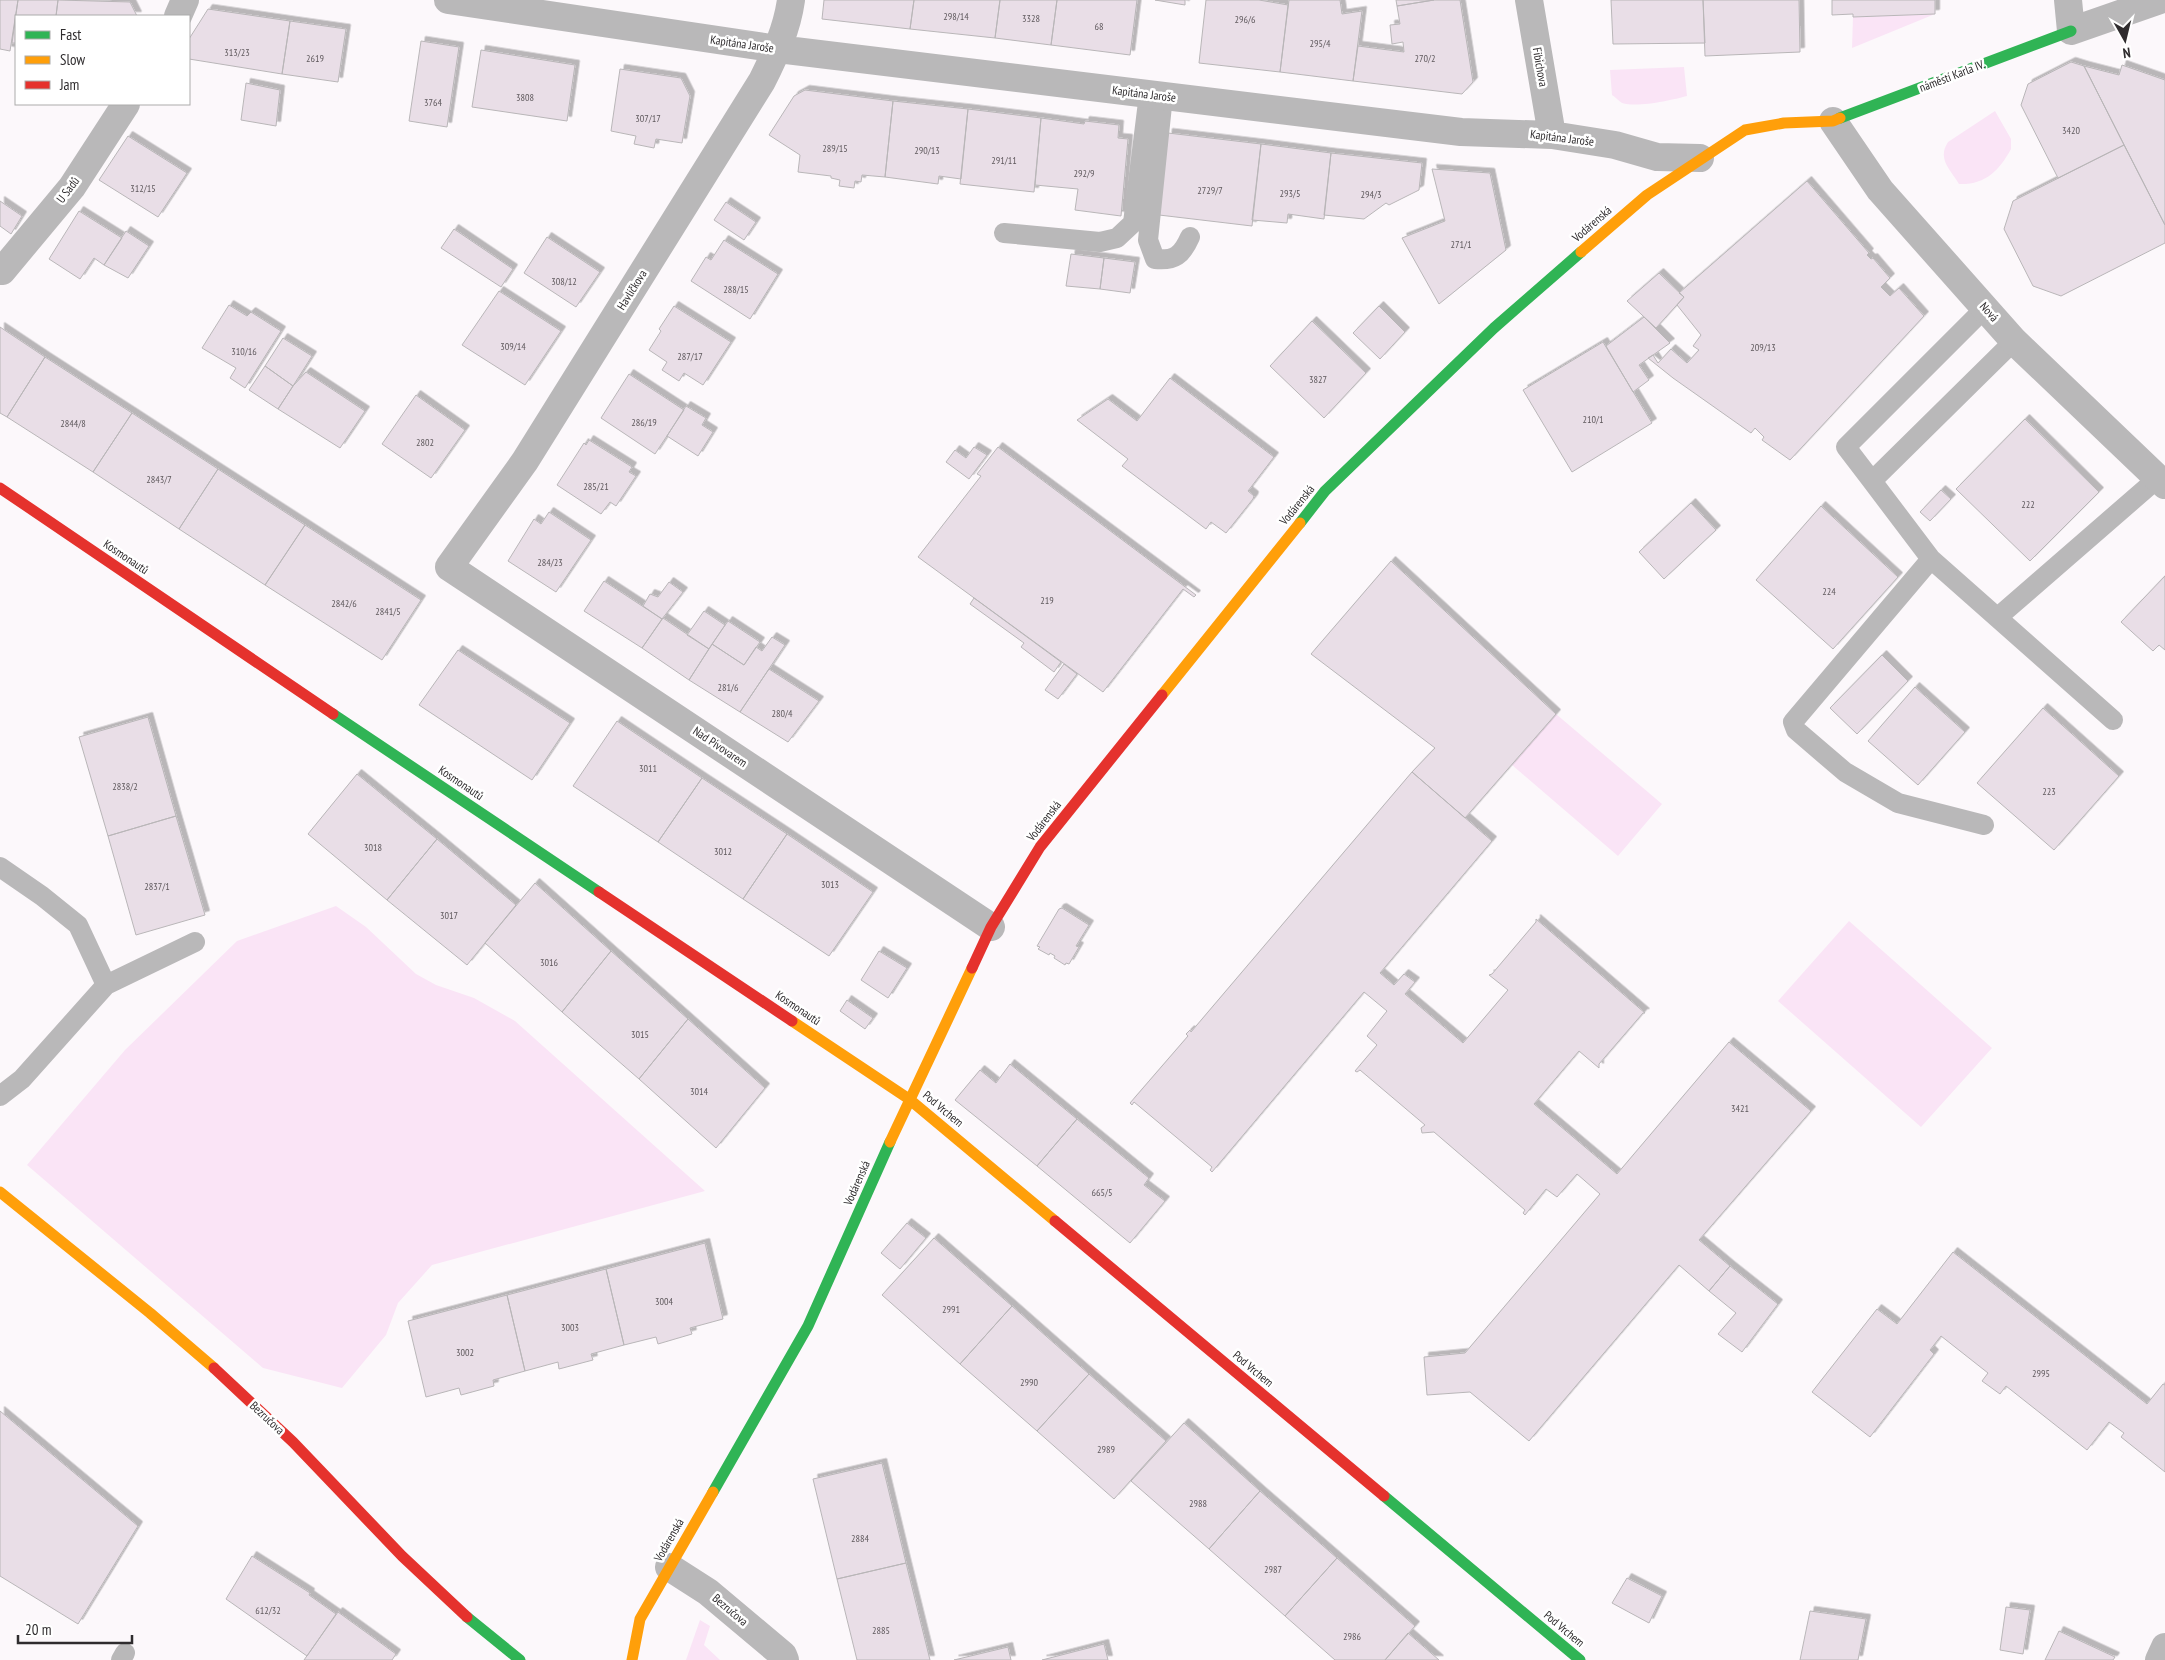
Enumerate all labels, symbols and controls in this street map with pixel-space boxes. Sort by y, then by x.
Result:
house number: 298/14 [943,10,969,23]
house number: 3328 [1022,12,1040,25]
house number: 296/6 [1235,13,1256,26]
legend [15,15,190,105]
north arrow [2100,15,2150,65]
house number: 68 [1095,20,1104,33]
text: Fast [60,25,81,44]
street label: Kapitána Jaroše [709,32,775,55]
house number: 295/4 [1310,37,1331,50]
text: N [2122,43,2132,62]
house number: 313/23 [224,46,250,59]
street label: Fibichova [1530,46,1551,88]
text: Slow [60,50,85,69]
house number: 2619 [306,52,324,65]
house number: 270/2 [1415,52,1435,65]
street label: náměstí Karla IV. [1917,56,1987,95]
text: Jam [59,75,79,94]
street label: Kapitána Jaroše [1111,82,1177,105]
house number: 3808 [516,91,534,104]
house number: 3764 [424,96,443,109]
house number: 307/17 [635,112,661,125]
house number: 3420 [2062,124,2081,137]
street label: Kapitána Jaroše [1529,126,1595,149]
house number: 289/15 [822,142,848,155]
house number: 290/13 [914,144,940,157]
house number: 291/11 [991,154,1017,167]
house number: 292/9 [1074,167,1094,180]
street label: U Sadů [53,174,82,206]
house number: 312/15 [130,182,156,195]
house number: 2729/7 [1197,184,1223,197]
house number: 293/5 [1280,187,1300,200]
house number: 294/3 [1361,188,1381,201]
street label: Vodárenská [1568,202,1615,245]
house number: 271/1 [1451,238,1471,251]
street label: Havlíčkova [613,267,650,313]
house number: 308/12 [551,275,577,288]
house number: 288/15 [723,283,749,296]
street label: Nová [1977,299,2002,325]
house number: 309/14 [500,340,526,353]
house number: 209/13 [1750,341,1776,354]
house number: 310/16 [231,345,257,358]
house number: 287/17 [677,350,703,363]
house number: 3827 [1309,373,1327,386]
house number: 210/1 [1583,413,1603,426]
house number: 286/19 [631,416,657,429]
house number: 2844/8 [60,417,86,430]
house number: 2802 [416,436,434,449]
house number: 2843/7 [146,473,172,486]
house number: 285/21 [583,480,609,493]
street label: Vodárenská [1275,481,1317,529]
house number: 222 [2021,498,2035,511]
street label: Kosmonautů [101,536,152,577]
house number: 284/23 [537,556,563,569]
house number: 224 [1822,585,1836,598]
house number: 219 [1040,594,1054,607]
house number: 2842/6 [331,597,357,610]
house number: 2841/5 [375,605,401,618]
house number: 281/6 [718,681,739,694]
house number: 280/4 [772,707,793,720]
street label: Nad Pivovarem [690,723,750,770]
street label: Kosmonautů [436,762,487,803]
house number: 3011 [639,762,657,775]
house number: 2838/2 [112,780,138,793]
house number: 223 [2042,785,2056,798]
street label: Vodárenská [1023,797,1064,845]
house number: 3018 [364,841,382,854]
house number: 3012 [714,845,732,858]
house number: 3013 [821,878,839,891]
house number: 2837/1 [144,880,170,893]
house number: 3017 [440,909,458,922]
house number: 3016 [540,956,559,969]
street label: Kosmonautů [773,987,824,1028]
house number: 3015 [631,1028,649,1041]
house number: 3014 [690,1085,709,1098]
street label: Pod Vrchem [920,1087,967,1130]
house number: 3421 [1731,1102,1749,1115]
street label: Vodárenská [840,1158,873,1208]
house number: 665/5 [1092,1186,1112,1199]
house number: 3004 [655,1295,674,1308]
house number: 2991 [942,1303,960,1316]
house number: 3003 [561,1321,579,1334]
house number: 3002 [456,1346,474,1359]
street label: Pod Vrchem [1230,1347,1277,1390]
house number: 2995 [2032,1367,2050,1380]
house number: 2990 [1020,1376,1039,1389]
street label: Bezručova [247,1398,288,1438]
house number: 2989 [1097,1443,1115,1456]
house number: 2988 [1189,1497,1207,1510]
street label: Vodárenská [650,1515,687,1565]
house number: 2884 [851,1532,870,1545]
house number: 2987 [1264,1563,1282,1576]
street label: Bezručova [709,1590,751,1629]
house number: 612/32 [255,1604,281,1617]
street label: Pod Vrchem [1541,1607,1588,1650]
scale bar [18,1612,131,1644]
text: 20 m [25,1620,51,1639]
house number: 2885 [872,1624,890,1637]
house number: 2986 [1343,1630,1362,1643]

